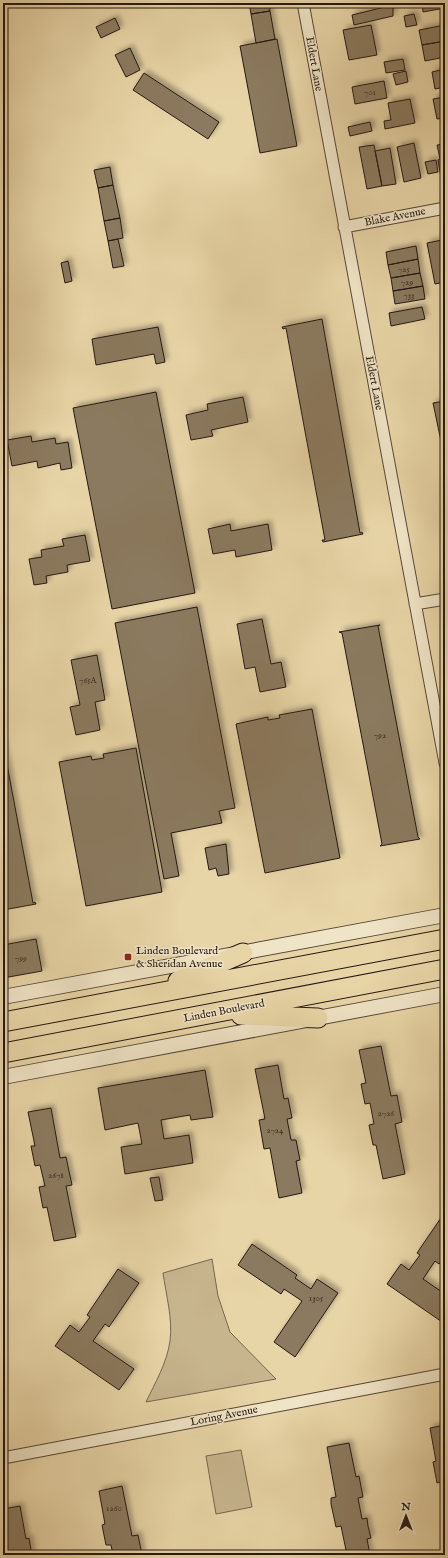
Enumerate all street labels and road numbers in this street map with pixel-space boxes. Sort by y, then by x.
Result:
street label: Eldert Lane [302,36,326,92]
street label: Blake Avenue [363,204,427,230]
street label: Eldert Lane [362,355,386,411]
street label: Linden Boulevard [182,996,266,1026]
street label: Loring Avenue [189,1403,259,1429]

